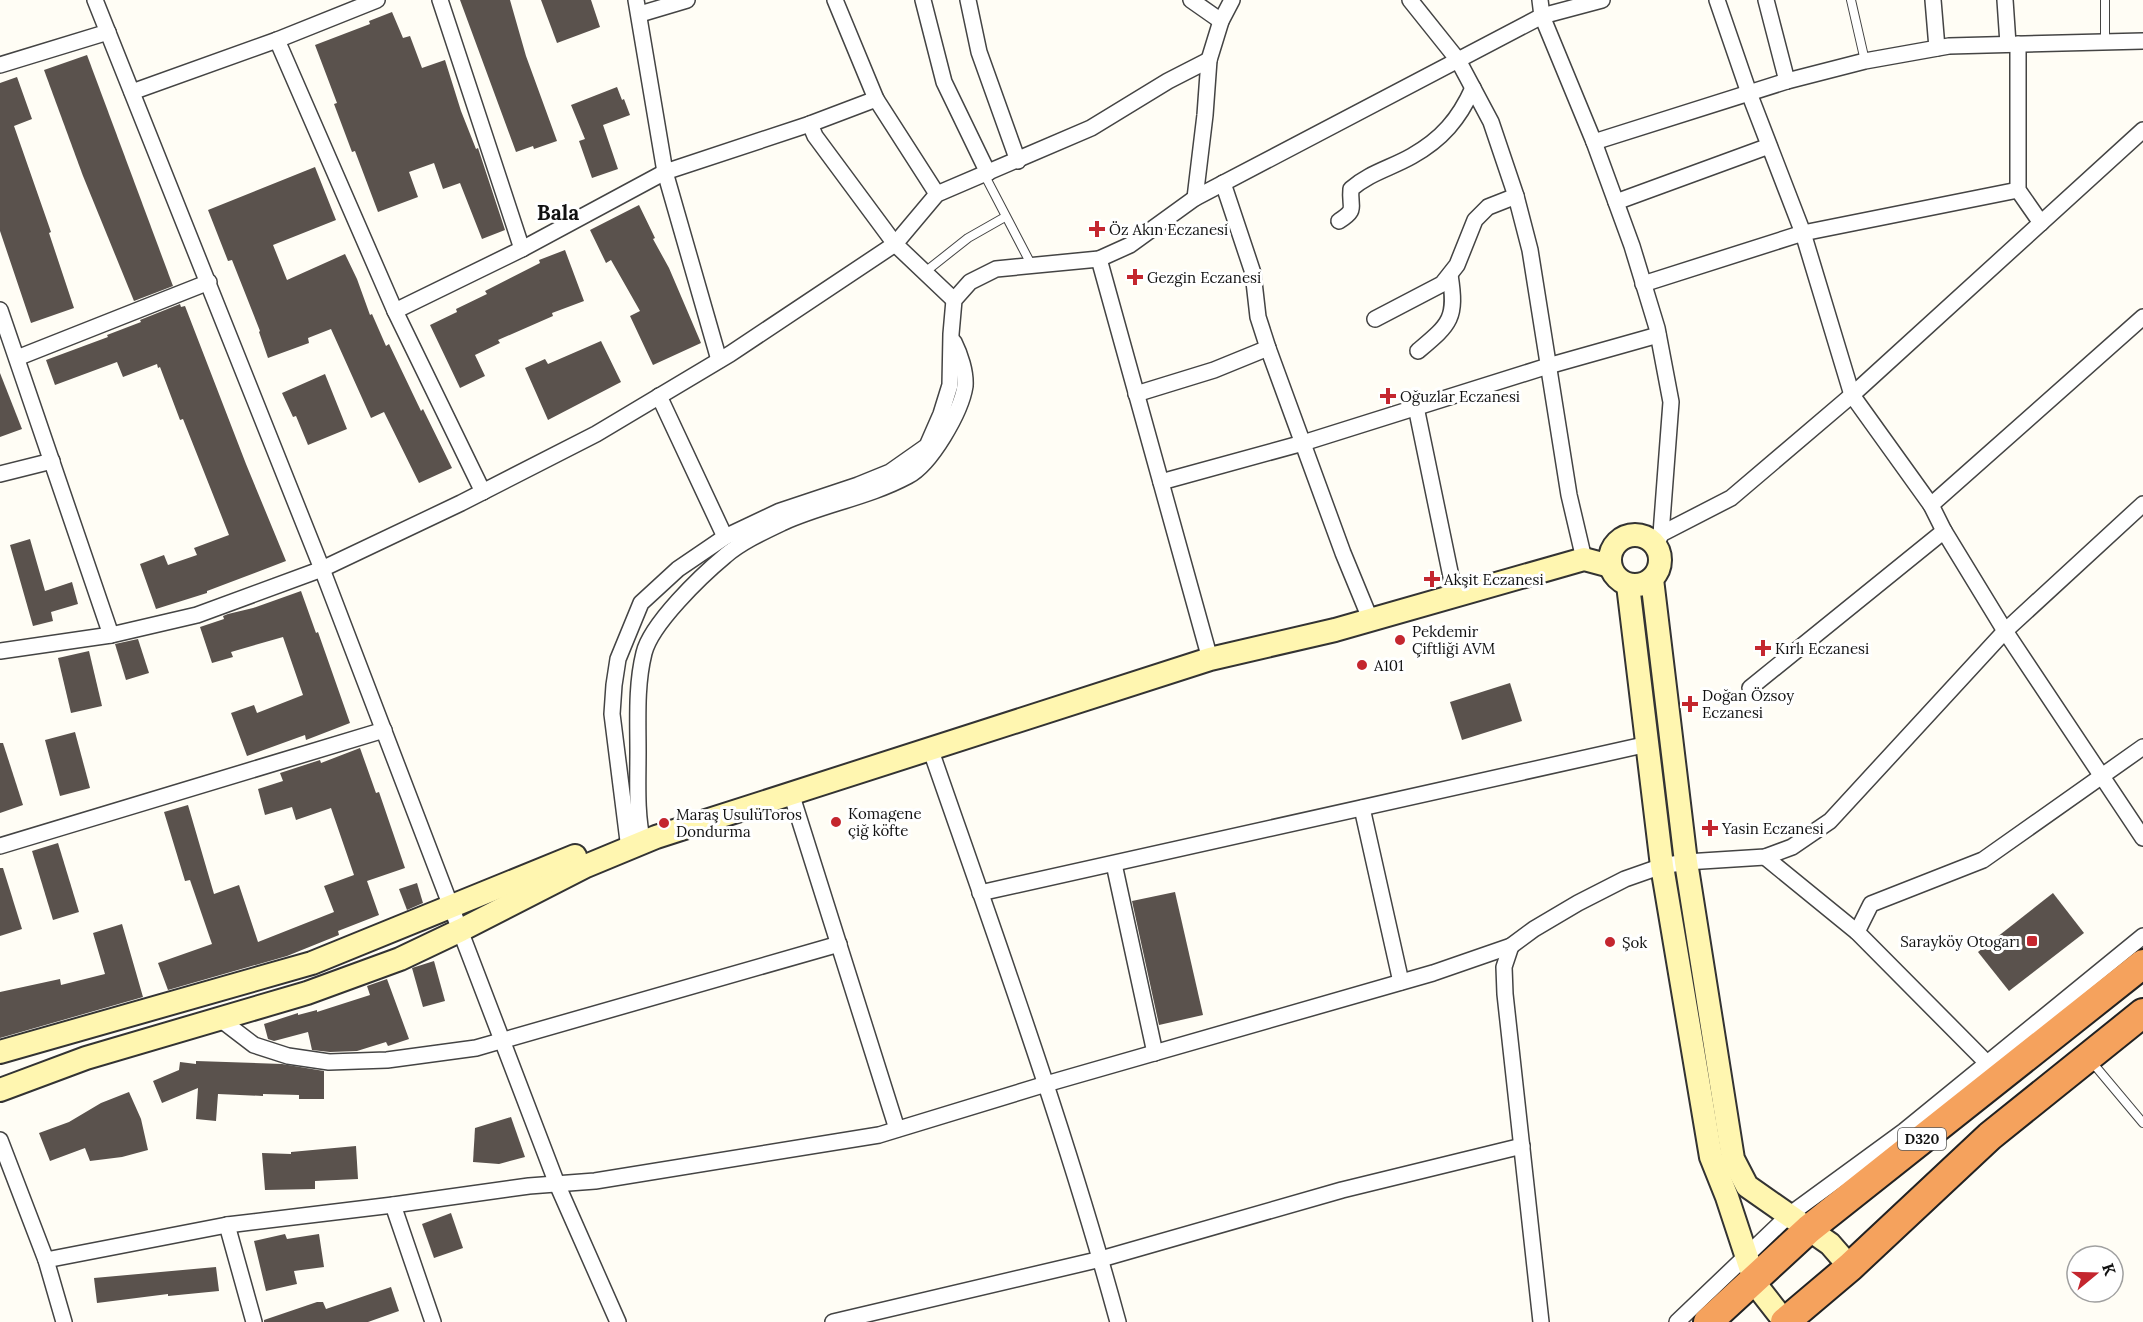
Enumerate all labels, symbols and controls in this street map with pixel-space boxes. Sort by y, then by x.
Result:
district label: Bala [537,199,579,226]
place label: Öz Akın Eczanesi [1109,220,1228,239]
marker: Öz Akın Eczanesi [1090,222,1104,236]
place label: Gezgin Eczanesi [1147,268,1261,287]
marker: Gezgin Eczanesi [1128,270,1142,284]
place label: Oğuzlar Eczanesi [1400,387,1520,406]
marker: Oğuzlar Eczanesi [1381,389,1395,403]
place label: Akşit Eczanesi [1443,570,1544,589]
marker: Akşit Eczanesi [1425,572,1439,586]
place label: Pekdemir Çiftliği AVM [1412,622,1495,658]
marker: Pekdemir Çiftliği AVM [1393,633,1407,647]
place label: Kırlı Eczanesi [1775,639,1869,658]
marker: Kırlı Eczanesi [1756,641,1770,655]
place label: A101 [1373,656,1404,675]
marker: A101 [1355,658,1369,672]
place label: Doğan Özsoy Eczanesi [1702,686,1794,722]
marker: Doğan Özsoy Eczanesi [1683,697,1697,711]
place label: Komagene çiğ köfte [848,804,922,840]
place label: Maraş UsulüToros Dondurma [676,805,802,841]
marker: Komagene çiğ köfte [829,815,843,829]
marker: Maraş UsulüToros Dondurma [657,816,671,830]
place label: Yasin Eczanesi [1721,819,1824,838]
marker: Yasin Eczanesi [1703,821,1717,835]
place label: Sarayköy Otogarı [1900,932,2020,951]
place label: Şok [1622,933,1647,952]
marker: Sarayköy Otogarı [2025,934,2039,948]
marker: Şok [1603,935,1617,949]
road number: D320 [1898,1128,1946,1150]
north arrow [2065,1244,2125,1304]
text: K [2098,1260,2121,1278]

